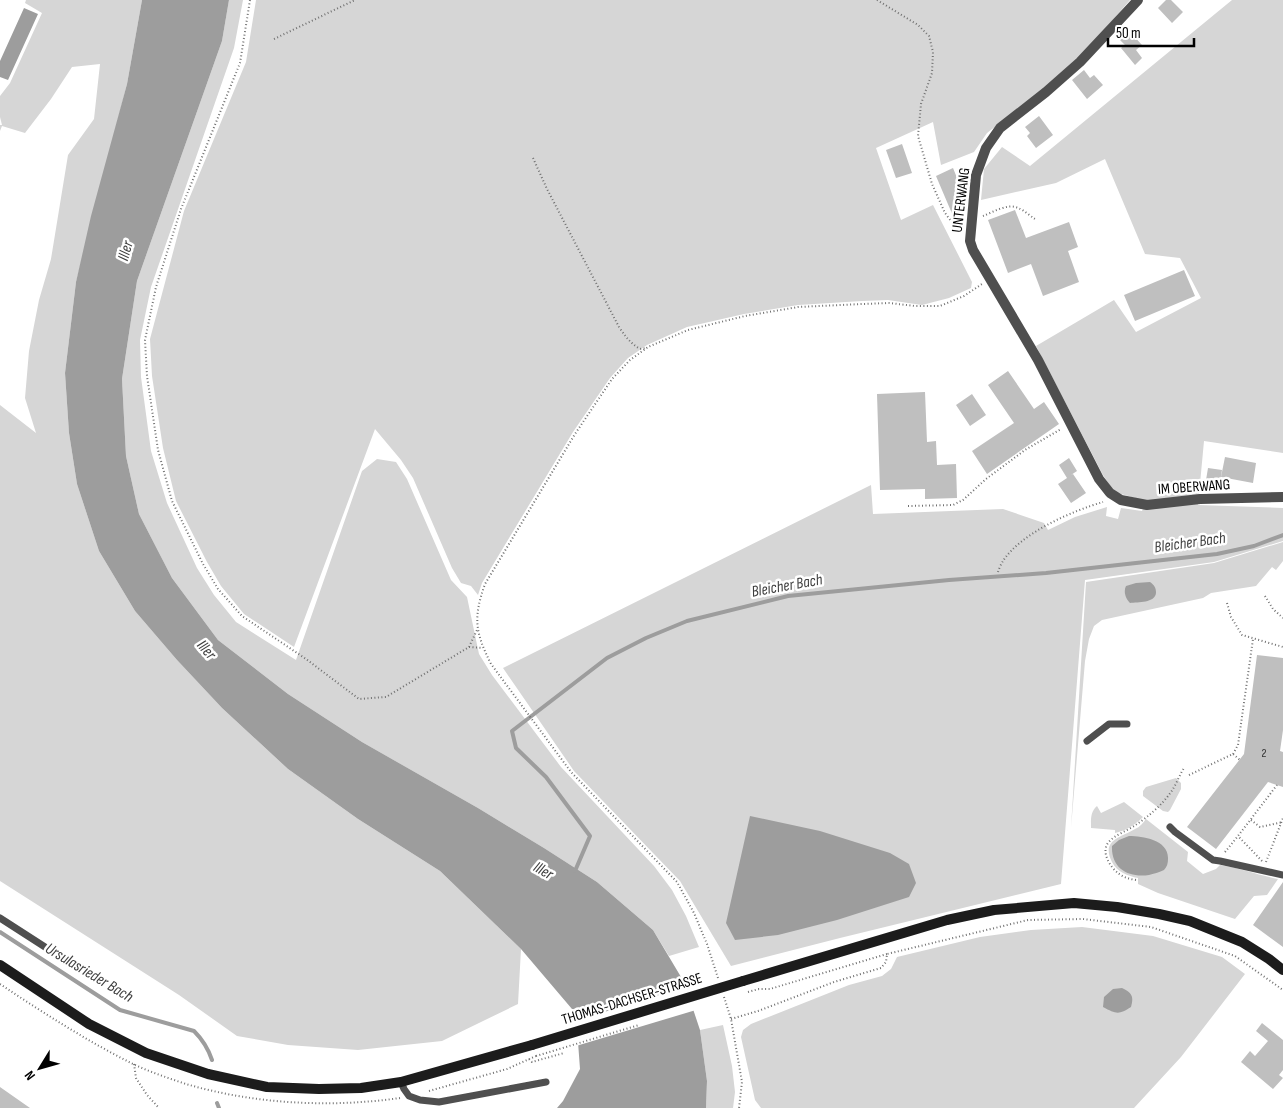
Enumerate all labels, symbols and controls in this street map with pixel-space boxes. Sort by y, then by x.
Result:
scale bar [1108,15,1194,47]
text: 50 m [1116,24,1141,43]
street label: UNTERWANG [948,166,974,234]
water label: Iller [114,238,138,263]
street label: IM OBERWANG [1157,475,1231,499]
water label: Bleicher Bach [1153,529,1227,557]
water label: Bleicher Bach [750,570,824,602]
water label: Iller [192,636,220,664]
house number: 2 [1262,746,1267,761]
water label: Iller [530,858,557,884]
water label: Ursulasrieder Bach [42,939,137,1007]
street label: THOMAS-DACHSER-STRASSE [560,969,704,1029]
north arrow [15,1043,65,1093]
text: N [21,1067,39,1084]

